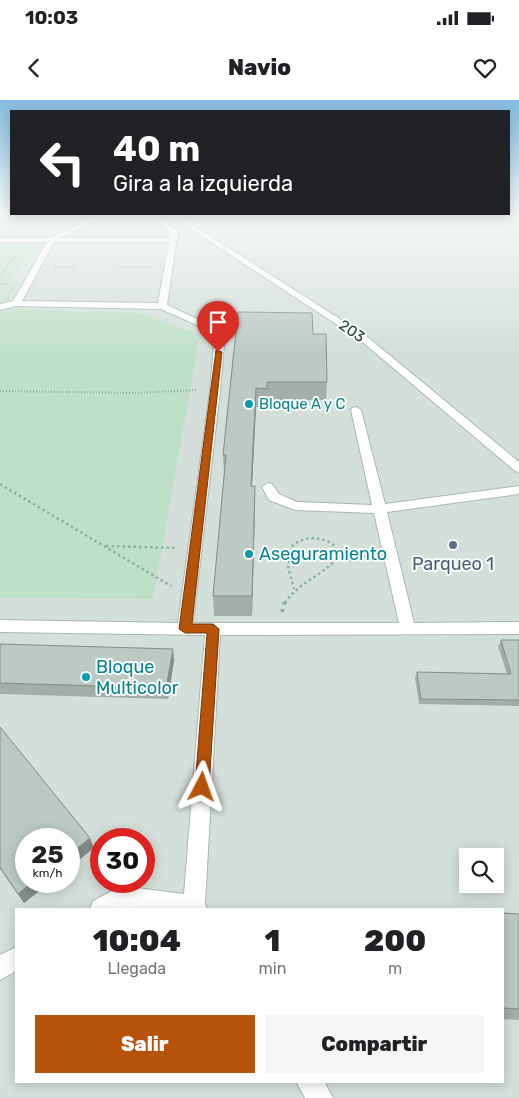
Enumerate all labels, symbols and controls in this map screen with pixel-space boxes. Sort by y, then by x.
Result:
text: 10:03 [25,6,78,29]
icon: back [20,54,48,82]
text: Navio [228,54,291,81]
icon: heart [471,54,499,82]
text: 40 m [113,128,200,170]
icon: left [30,130,95,195]
text: Gira a la izquierda [113,170,293,197]
pin [197,301,239,352]
icon: arrive [204,308,232,336]
street label: 203 [336,316,368,346]
place label: Bloque A y C [259,395,345,413]
marker: Bloque A y C [243,398,255,410]
marker: Parqueo 1 [447,539,459,551]
place label: Aseguramiento [259,543,387,565]
marker: Aseguramiento [243,548,255,560]
place label: Parqueo 1 [412,553,494,575]
place label: Bloque Multicolor [96,656,179,699]
marker: Bloque Multicolor [80,671,92,683]
position arrow [175,760,227,812]
speed limit sign: 30 [90,828,155,893]
text: 25 [31,840,64,869]
map controls [459,848,504,893]
button: search [459,848,504,893]
text: km/h [33,866,62,880]
text: 10:04 [93,923,181,959]
text: 1 [265,923,280,959]
text: 200 [364,923,426,959]
text: Llegada [107,959,166,978]
text: min [259,959,286,978]
text: m [388,959,402,978]
button: Salir [35,1015,255,1073]
button: Compartir [265,1015,484,1073]

